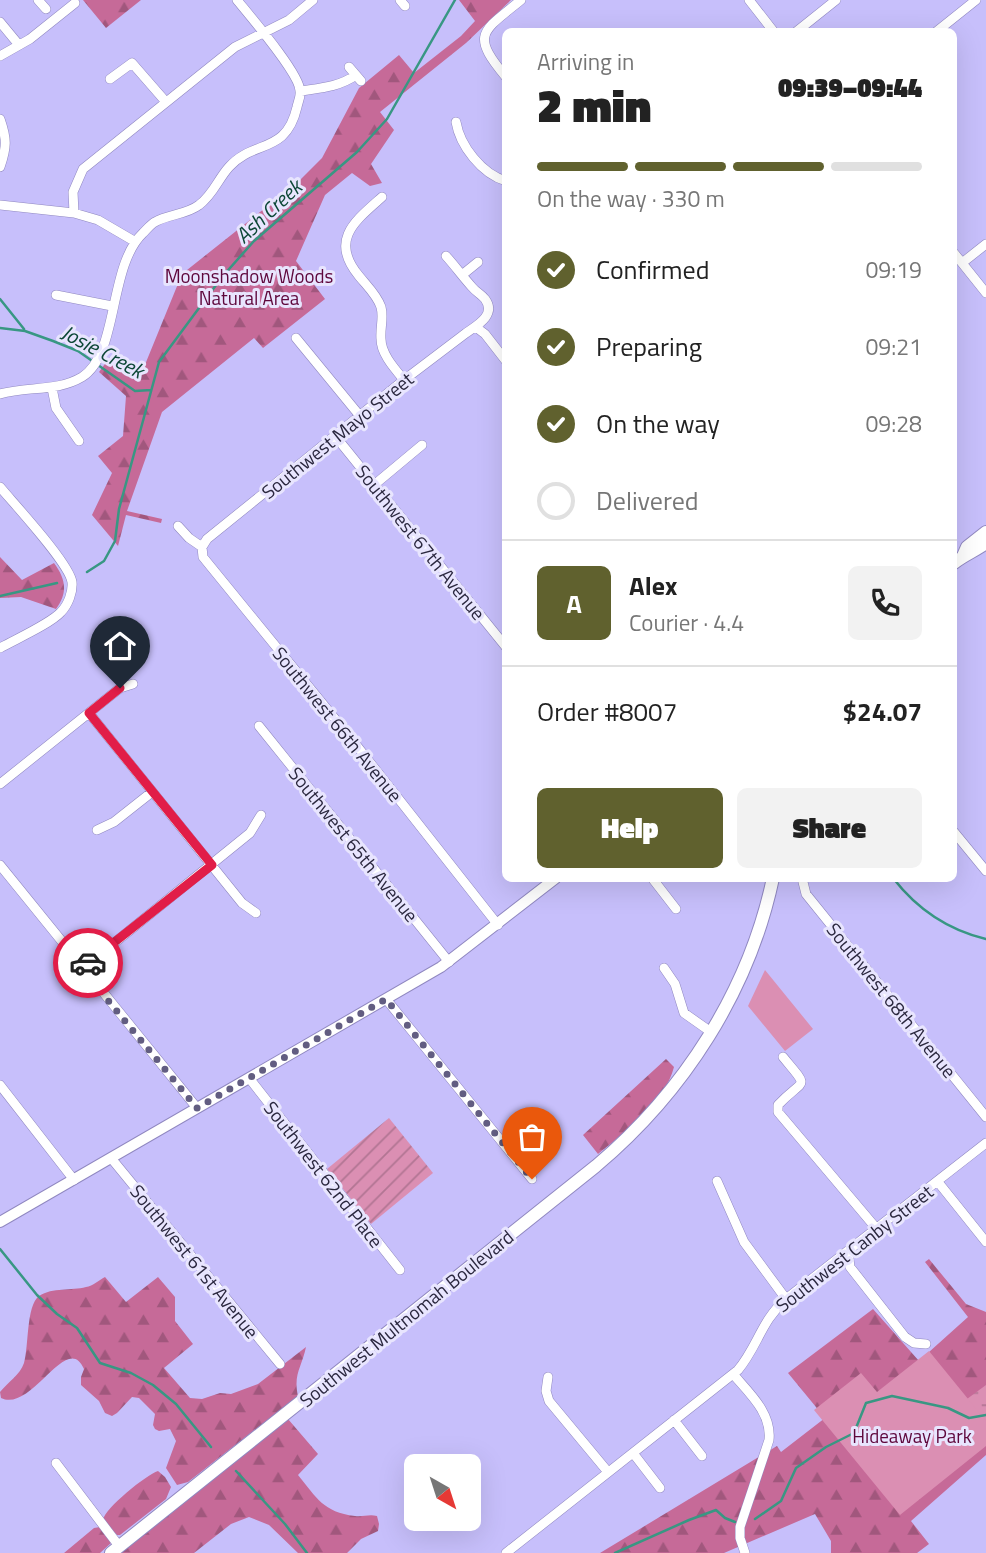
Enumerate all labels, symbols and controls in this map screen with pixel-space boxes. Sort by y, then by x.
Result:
text: Arriving in [537,44,634,79]
text: 09:39–09:44 [778,68,922,107]
text: 2 min [537,70,651,140]
water label: Ash Creek [227,170,311,250]
text: On the way · 330 m [537,181,725,216]
text: Confirmed [596,250,710,289]
icon: check [537,251,575,289]
text: 09:19 [865,252,922,287]
park label: Moonshadow Woods Natural Area [165,261,334,312]
water label: Josie Creek [56,316,152,387]
text: Preparing [596,327,702,366]
icon: check [537,328,575,366]
text: 09:21 [865,329,922,364]
street label: Southwest Mayo Street [255,364,420,506]
text: On the way [596,404,720,443]
icon: check [537,405,575,443]
text: 09:28 [865,406,922,441]
street label: Southwest 67th Avenue [349,458,493,626]
text: Delivered [596,481,699,520]
text: Alex [629,566,677,605]
button: phone [848,566,922,640]
text: A [566,584,582,623]
text: Courier · 4.4 [629,605,744,640]
pin [90,616,150,688]
icon: home [101,627,139,665]
street label: Southwest 66th Avenue [266,640,410,808]
text: Order #8007 [537,692,677,731]
text: $24.07 [843,692,922,731]
street label: Southwest 65th Avenue [282,760,426,928]
button: Help [537,788,723,868]
button: Share [737,788,922,868]
street label: Southwest 68th Avenue [820,916,964,1084]
courier [53,928,123,998]
icon: car [69,944,107,982]
street label: Southwest 62nd Place [257,1094,391,1254]
pin [502,1107,562,1179]
icon: bag [513,1118,551,1156]
street label: Southwest Canby Street [769,1177,939,1319]
street label: Southwest 61st Avenue [124,1178,266,1344]
street label: Southwest Multnomah Boulevard [293,1222,519,1414]
park label: Hideaway Park [852,1421,972,1450]
north arrow [404,1454,481,1531]
map controls [404,1454,481,1531]

